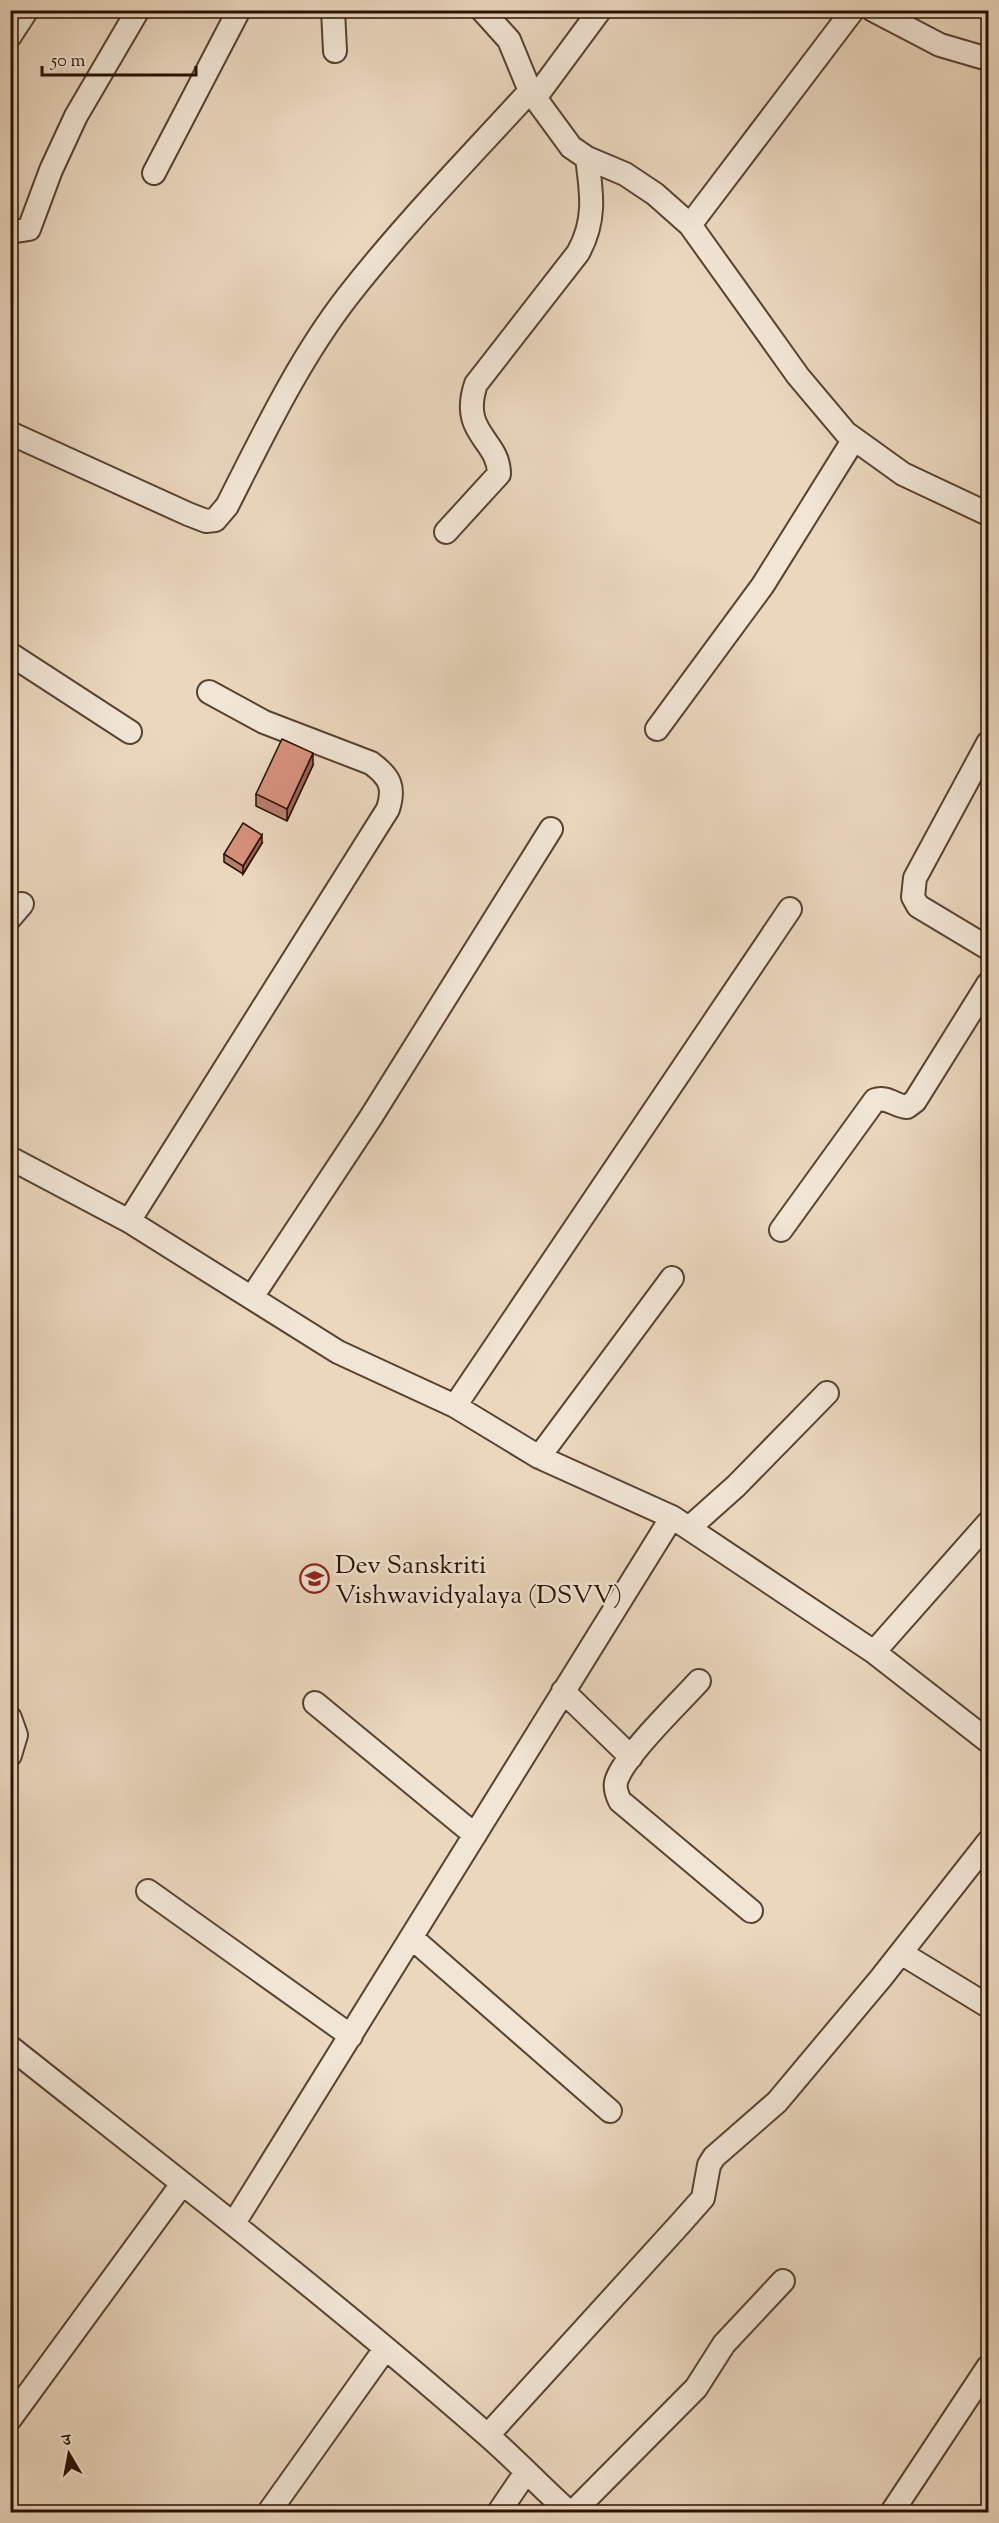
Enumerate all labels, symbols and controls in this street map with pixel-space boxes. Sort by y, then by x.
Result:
scale bar [42,39,196,77]
text: 50 m [50,49,86,75]
place label: Dev Sanskriti Vishwavidyalaya (DSVV) [335,1548,622,1615]
school or university icon: Dev Sanskriti Vishwavidyalaya (DSVV) [298,1563,330,1595]
north arrow [39,2424,99,2484]
text: उ [60,2429,75,2454]

